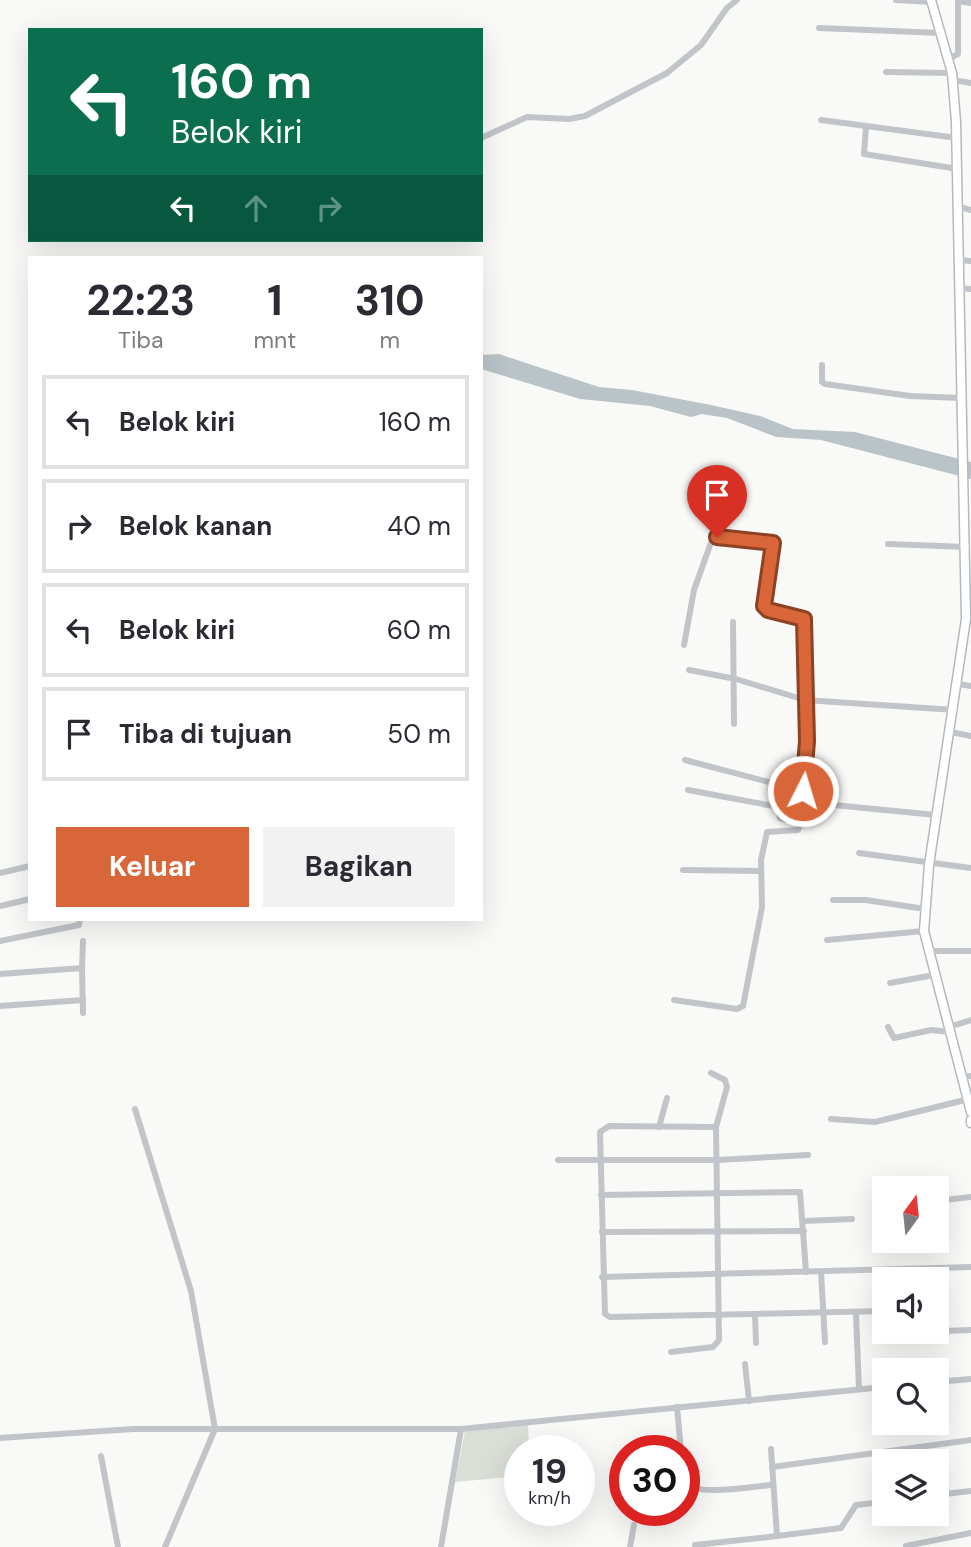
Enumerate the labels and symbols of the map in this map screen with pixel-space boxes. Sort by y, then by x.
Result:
pin [687,465,747,537]
position arrow [766,754,840,828]
north arrow [872,1176,948,1253]
speed limit sign: 30 [609,1435,700,1526]

